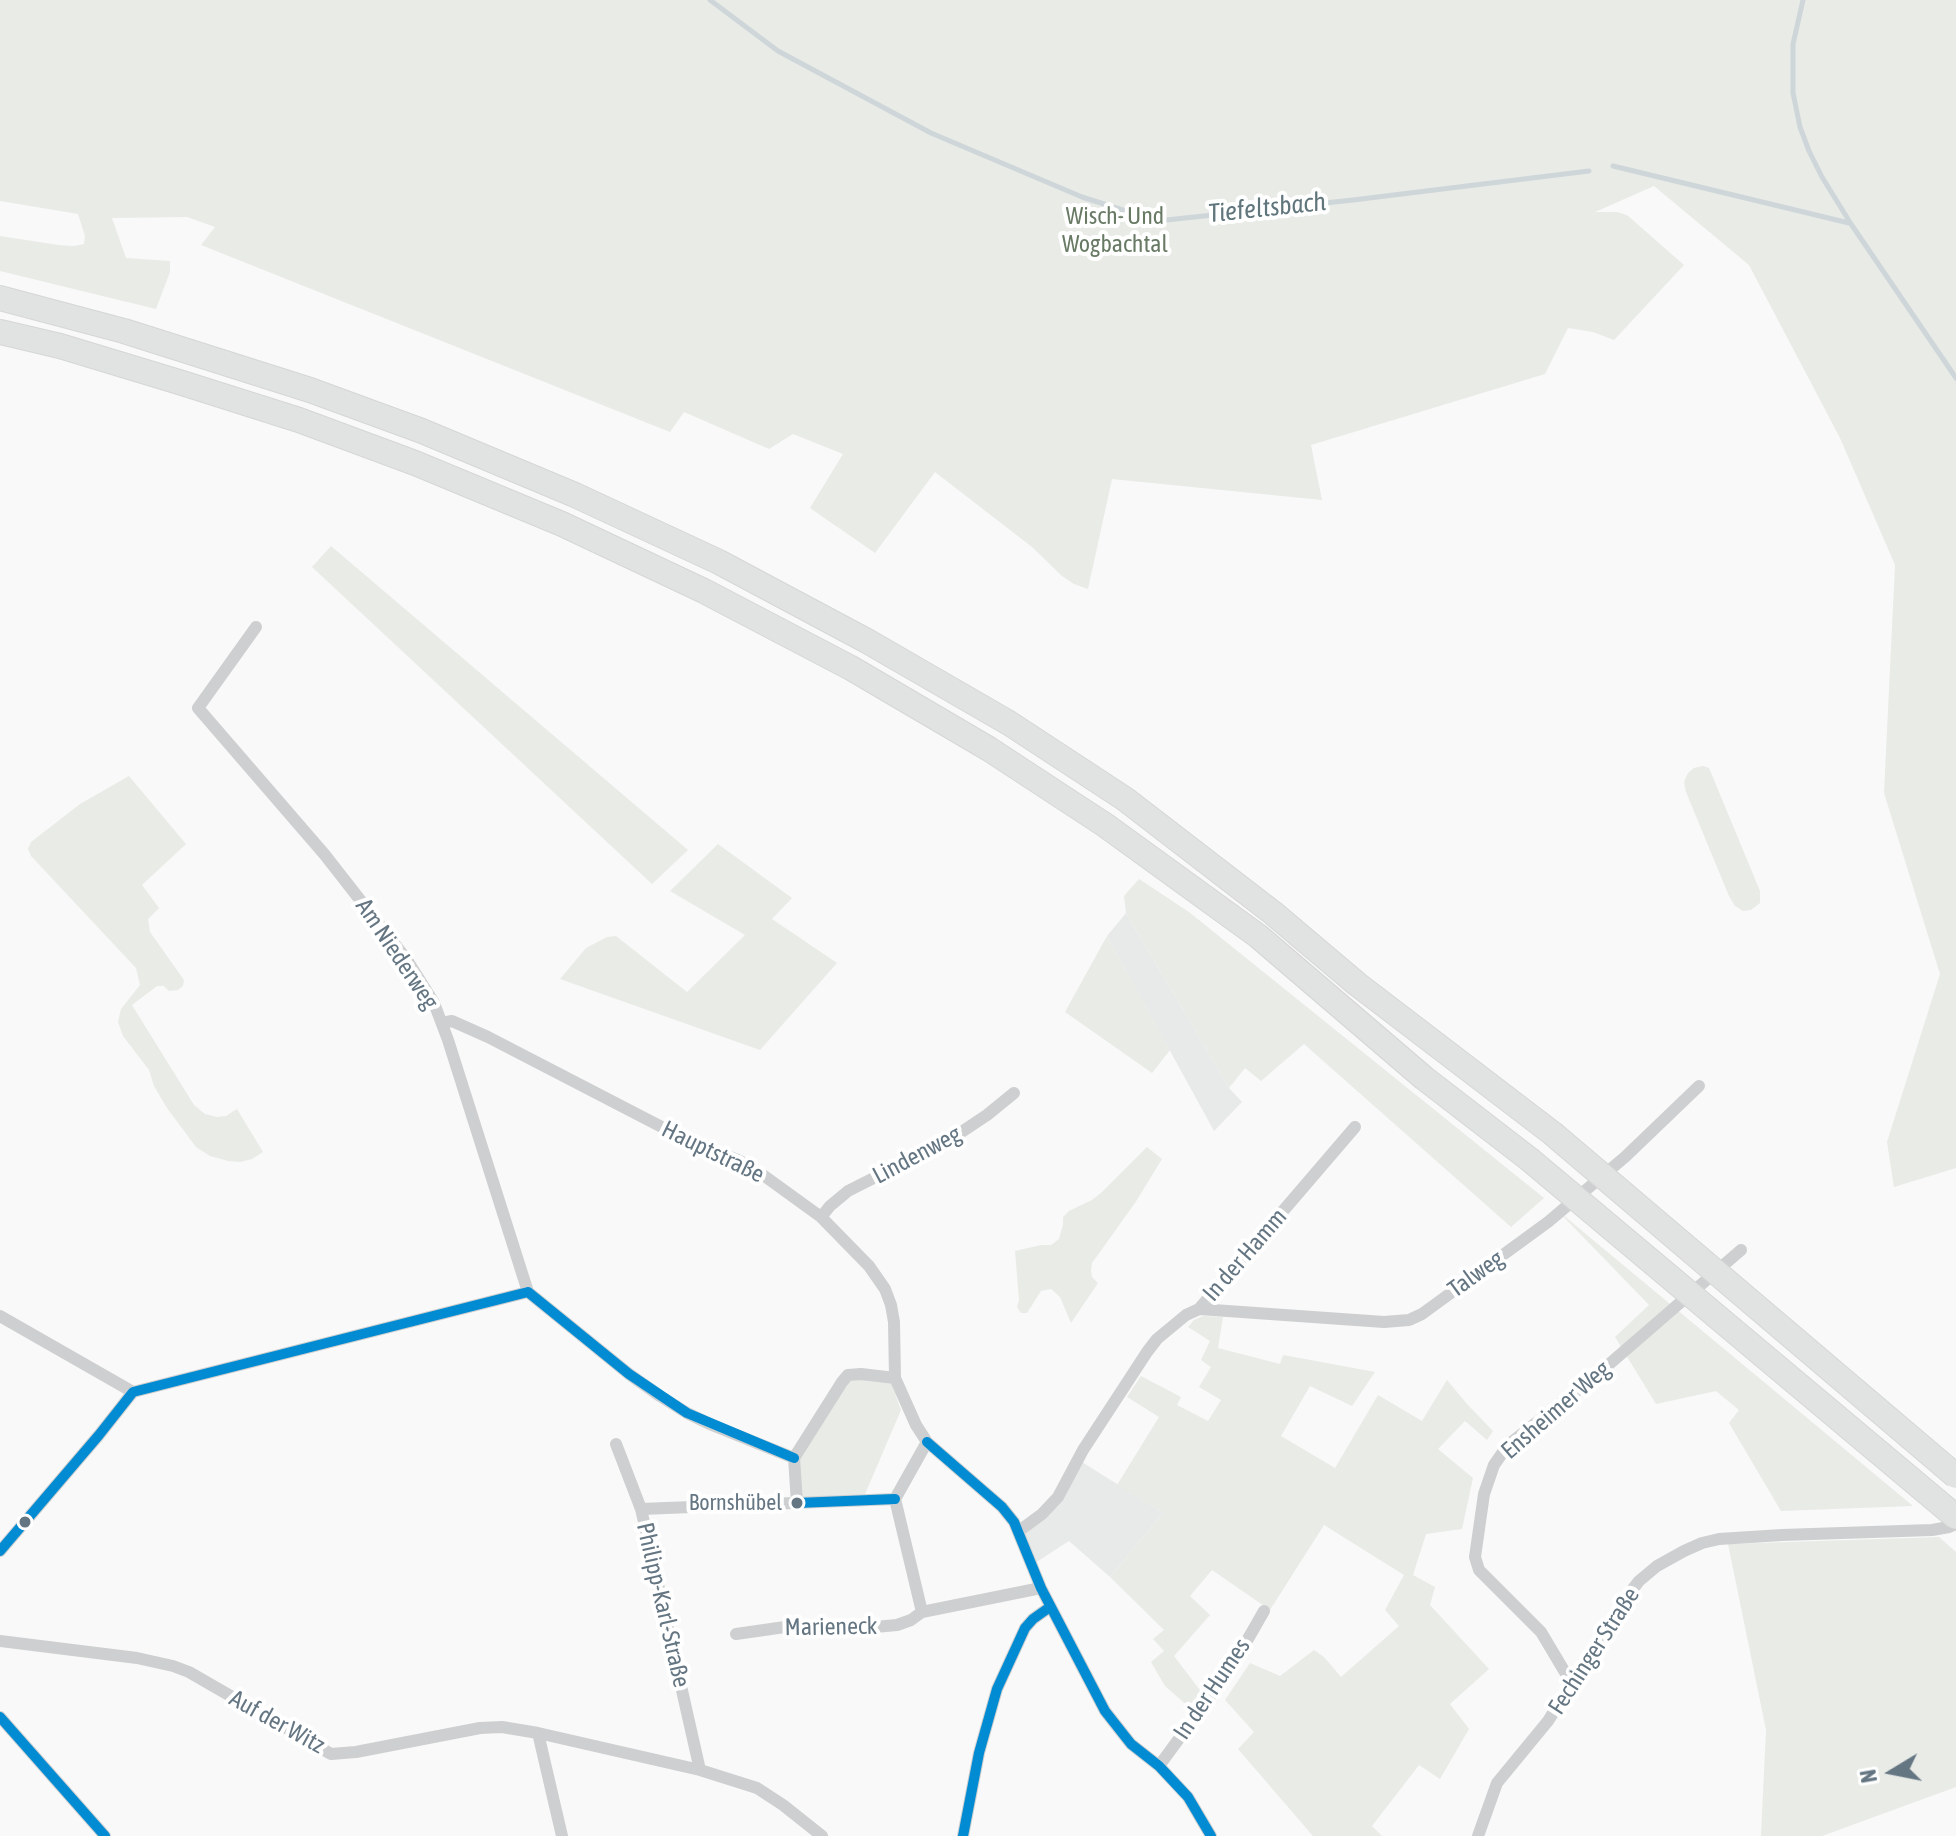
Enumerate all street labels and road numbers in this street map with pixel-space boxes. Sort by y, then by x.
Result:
street label: Am Niederweg [349,893,445,1015]
street label: Hauptstraße [657,1115,769,1189]
street label: Lindenweg [868,1120,966,1190]
street label: In der Hamm [1197,1203,1293,1307]
street label: Talweg [1443,1244,1509,1304]
street label: Ensheimer Weg [1496,1355,1616,1465]
street label: Philipp-Karl-Straße [630,1520,696,1690]
street label: Fechinger Straße [1542,1582,1646,1720]
street label: Marieneck [784,1612,878,1642]
street label: In der Humes [1168,1633,1256,1745]
street label: Auf der Witz [224,1684,330,1760]

